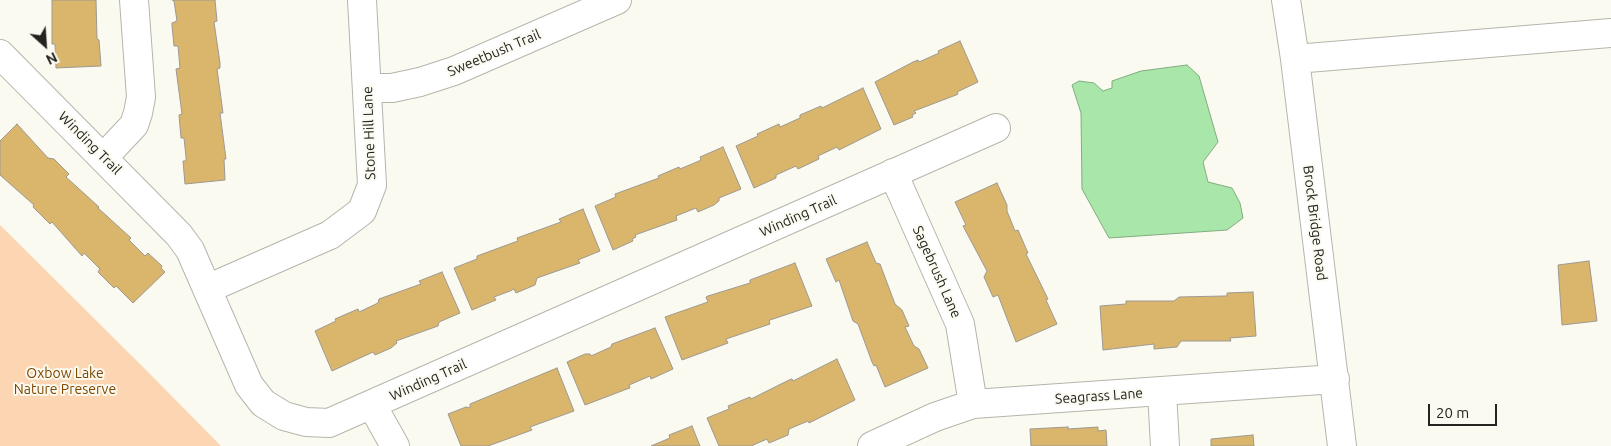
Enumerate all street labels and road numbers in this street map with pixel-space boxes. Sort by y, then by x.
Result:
street label: Sweetbush Trail [445,26,543,80]
street label: Stone Hill Lane [359,86,379,180]
street label: Winding Trail [55,108,125,178]
street label: Brock Bridge Road [1300,164,1330,282]
street label: Winding Trail [757,192,839,240]
street label: Sagebrush Lane [909,223,965,321]
street label: Winding Trail [387,356,469,404]
street label: Seagrass Lane [1054,385,1144,407]

